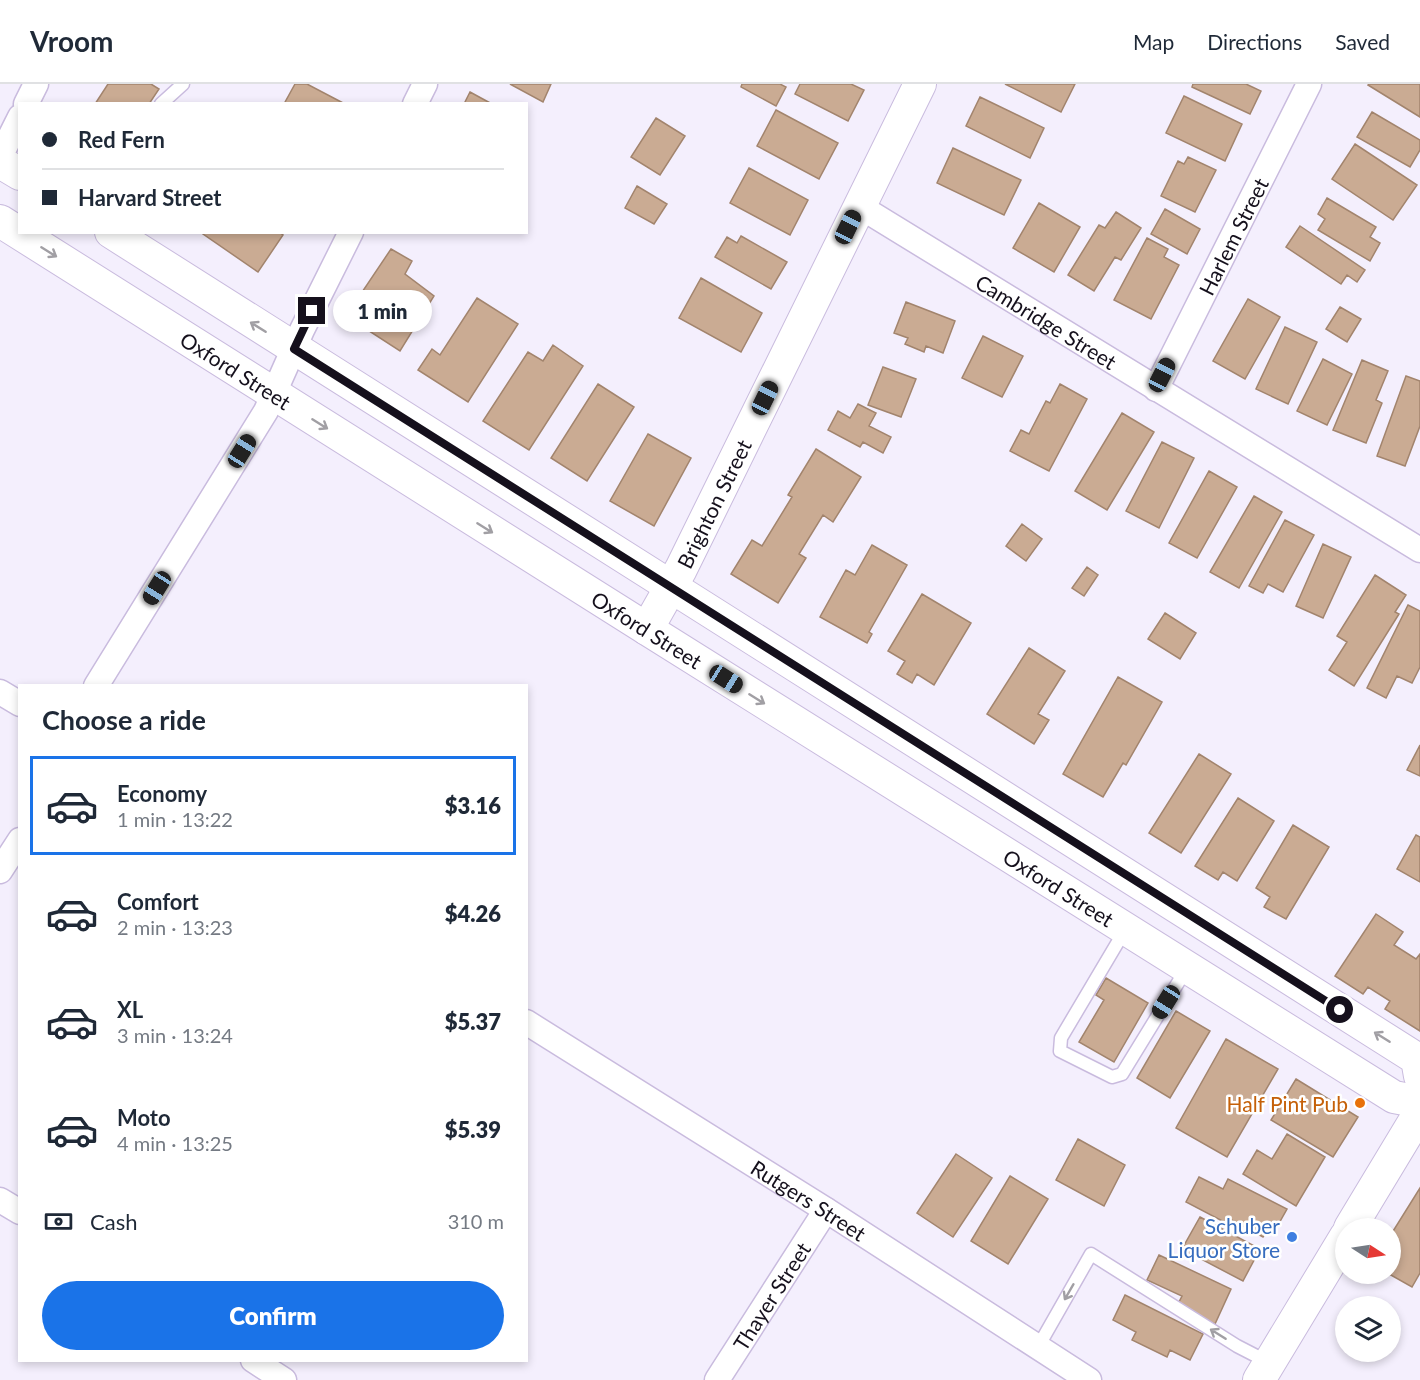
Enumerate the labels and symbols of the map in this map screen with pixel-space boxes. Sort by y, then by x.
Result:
street label: Harlem Street [1193,173,1273,299]
car [832,207,864,247]
one-way arrow [41,246,57,258]
street label: Cambridge Street [972,268,1122,374]
callout: 1 min [333,290,432,332]
route end [298,297,325,324]
one-way arrow [250,320,267,333]
street label: Oxford Street [176,326,296,414]
car [1146,355,1178,395]
car [749,378,781,418]
one-way arrow [312,417,329,430]
car [225,431,259,471]
street label: Brighton Street [671,435,756,572]
one-way arrow [477,521,494,534]
car [140,568,174,608]
street label: Oxford Street [587,585,707,673]
car [706,662,746,696]
one-way arrow [748,693,765,705]
street label: Oxford Street [999,843,1119,931]
car [1149,982,1183,1022]
route start [1326,996,1353,1023]
one-way arrow [1374,1031,1391,1043]
place label: Half Pint Pub [1226,1091,1348,1116]
marker: Half Pint Pub [1353,1096,1367,1110]
street label: Rutgers Street [747,1154,871,1245]
place label: Schuber Liquor Store [1168,1213,1280,1262]
north arrow [1335,1218,1401,1284]
marker: Schuber Liquor Store [1285,1230,1299,1244]
street label: Thayer Street [727,1237,815,1355]
one-way arrow [1063,1283,1075,1300]
one-way arrow [1210,1327,1227,1339]

